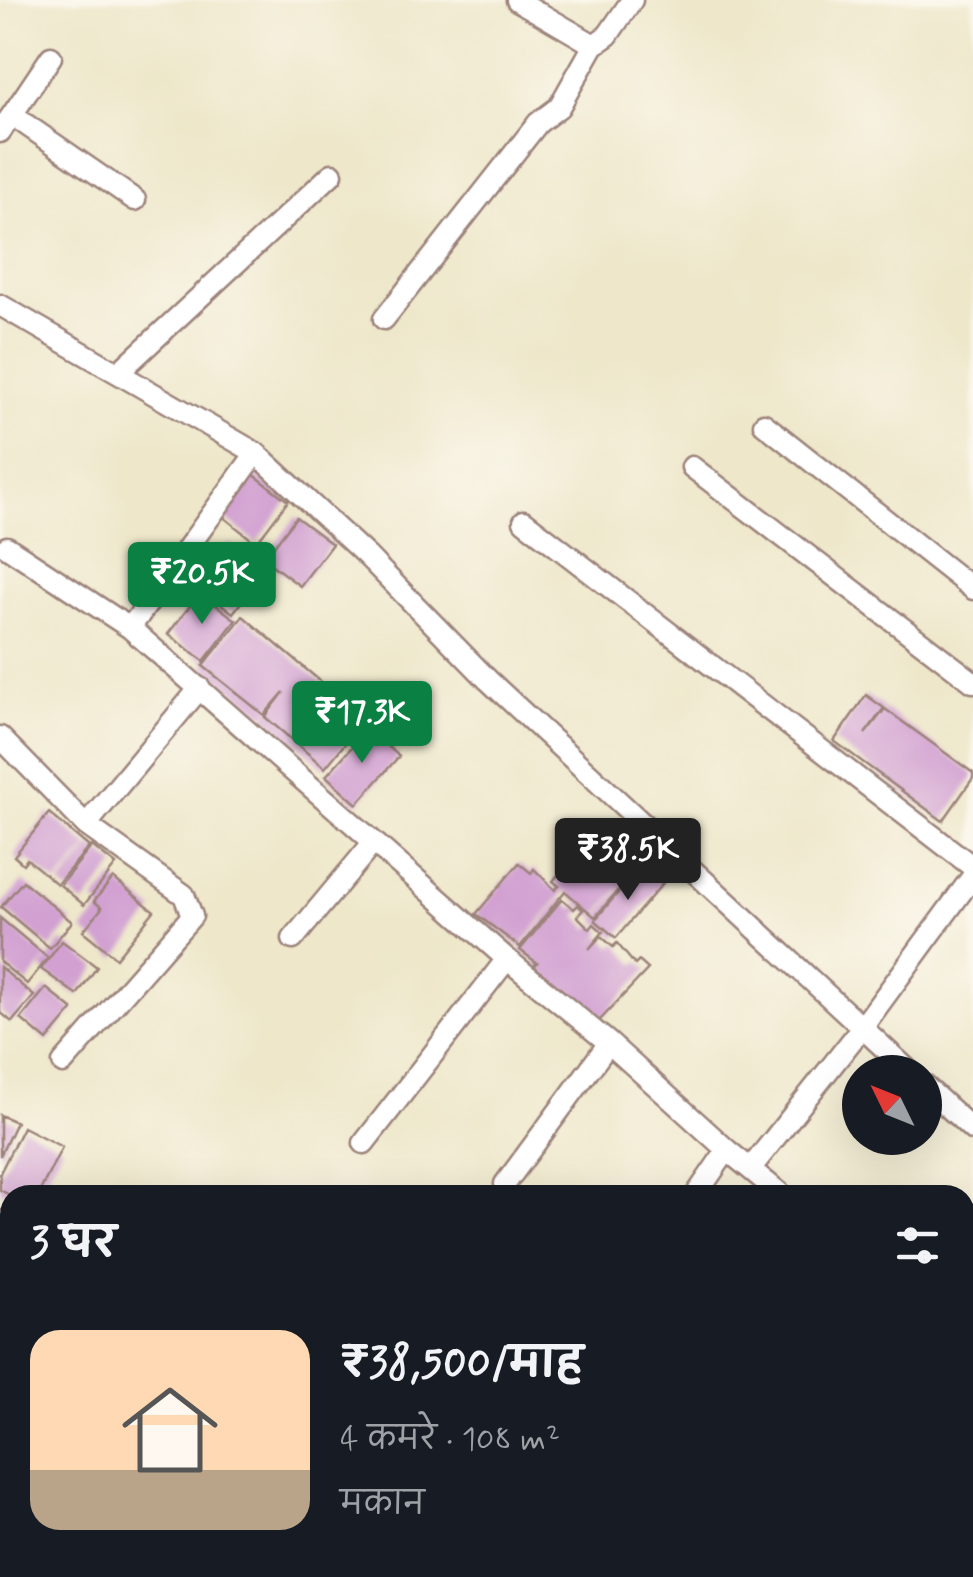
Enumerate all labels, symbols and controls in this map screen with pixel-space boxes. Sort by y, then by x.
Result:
pin: ₹20.5K [121,542,283,627]
text: ₹20.5K [150,553,254,595]
pin: ₹17.3K [281,681,443,766]
text: ₹17.3K [314,692,410,734]
pin: ₹38.5K [547,818,709,903]
text: ₹38.5K [577,829,679,871]
north arrow [842,1055,942,1155]
map controls [842,1055,942,1155]
text: 3 घर [30,1217,116,1272]
icon: filters [890,1218,945,1273]
text: ₹38,500/माह [340,1337,583,1392]
icon: home [110,1370,230,1490]
text: 4 कमरे · 108 m² [340,1419,560,1461]
text: मकान [340,1484,425,1526]

